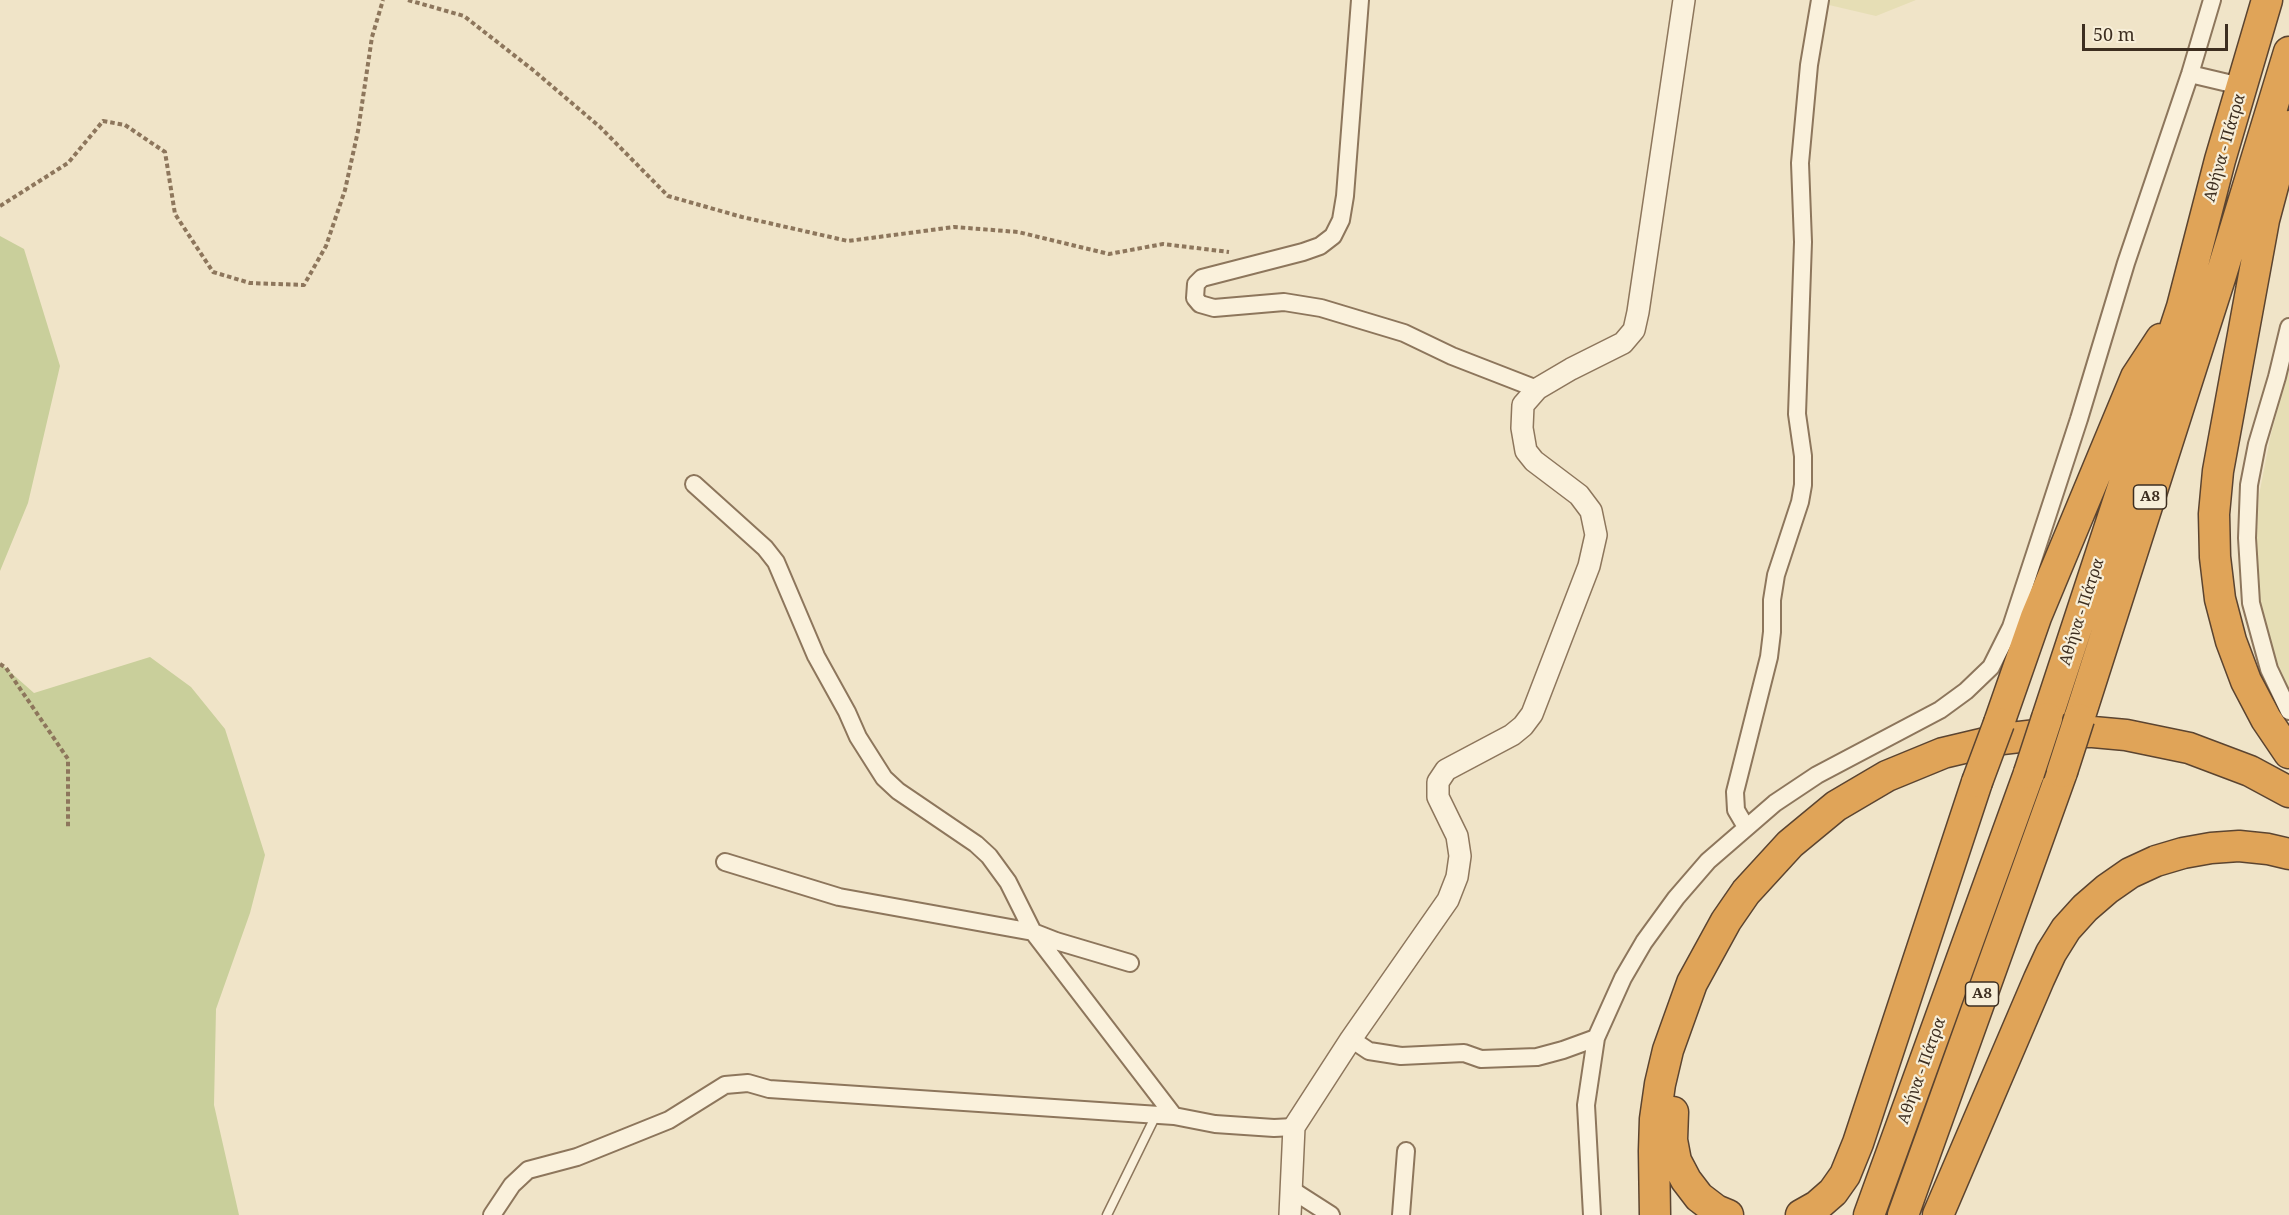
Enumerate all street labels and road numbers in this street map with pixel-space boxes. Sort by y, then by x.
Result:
street label: Αθήνα - Πάτρα [2200,92,2250,204]
road number: Α8 [2134,485,2166,509]
street label: Αθήνα - Πάτρα [2056,556,2108,668]
road number: Α8 [1966,982,1998,1006]
street label: Αθήνα - Πάτρα [1894,1015,1950,1127]

